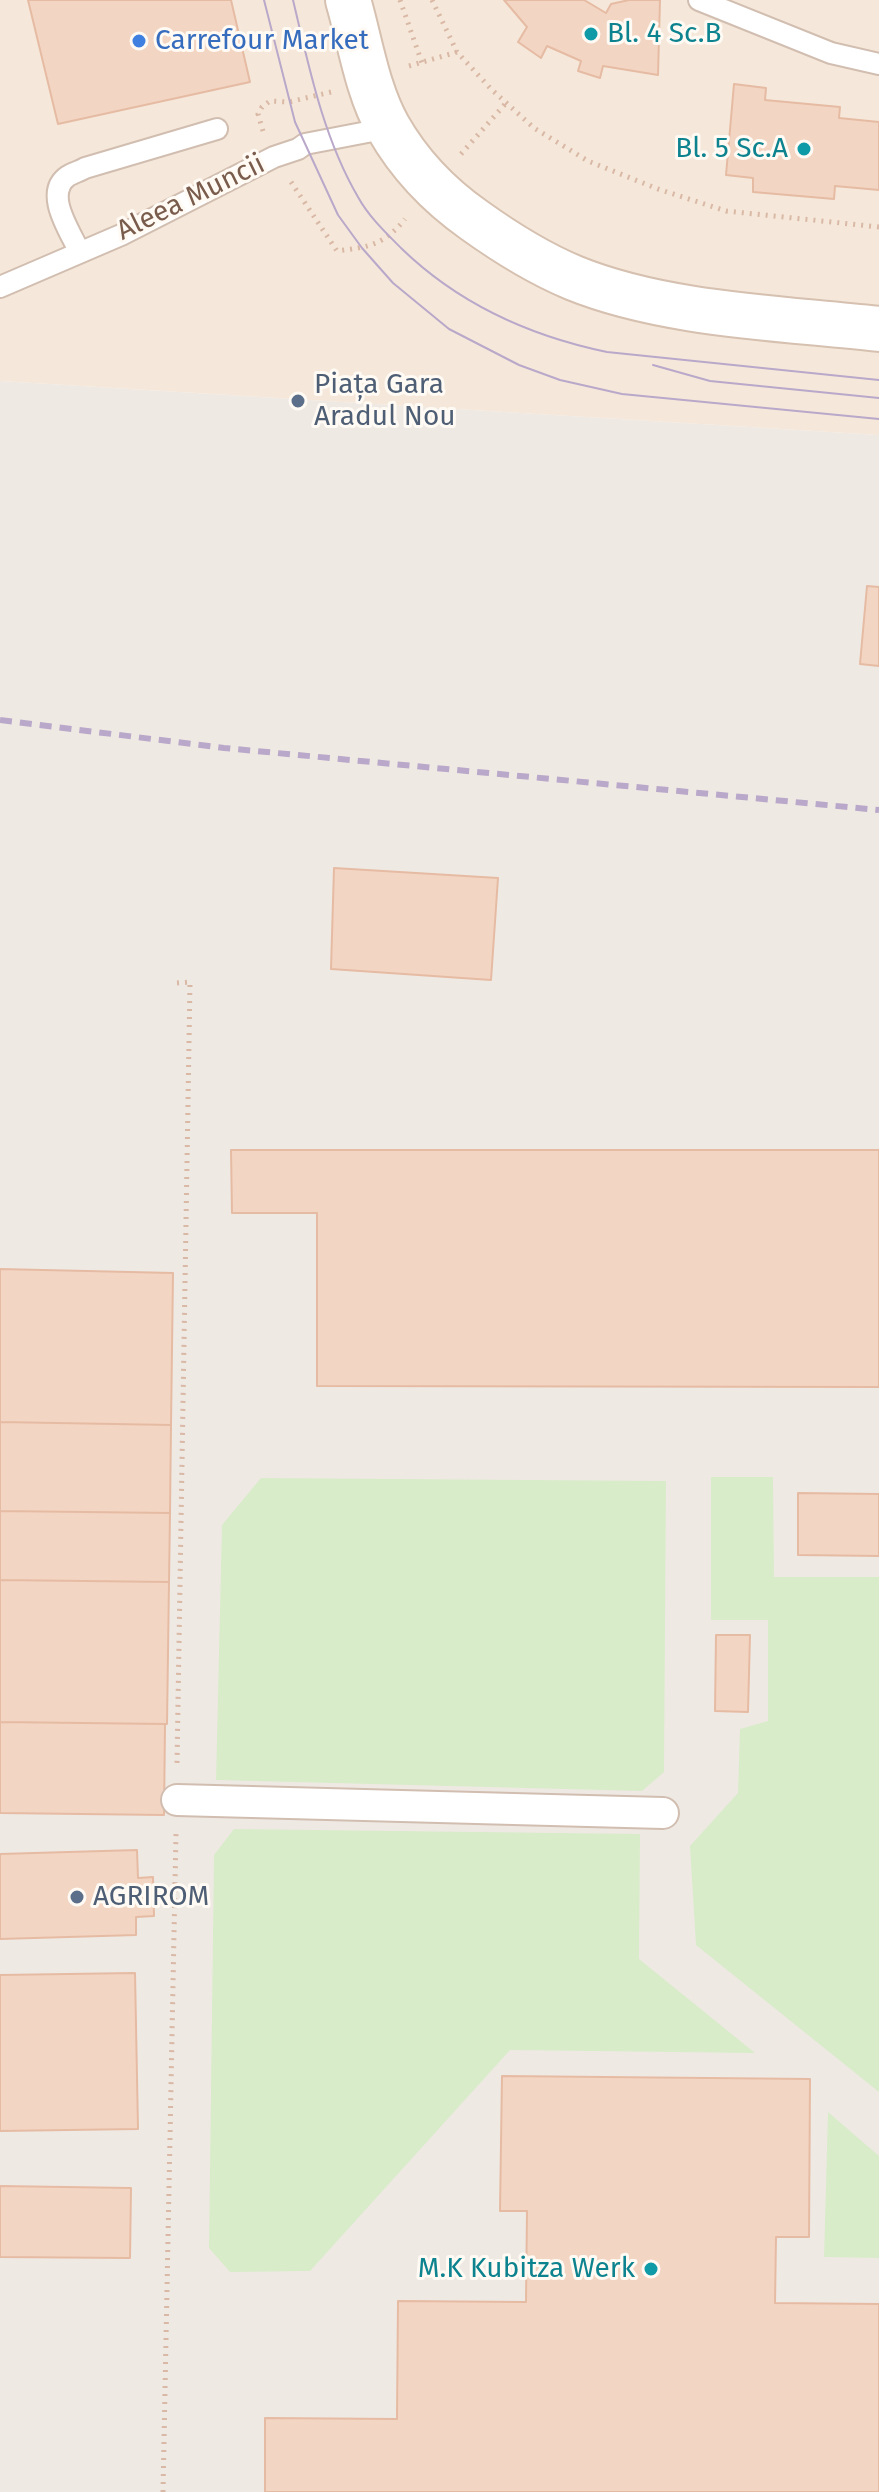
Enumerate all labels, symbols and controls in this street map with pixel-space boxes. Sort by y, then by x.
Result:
place label: Bl. 4 Sc.B [607,17,721,51]
place label: Carrefour Market [155,24,369,58]
marker: Bl. 4 Sc.B [582,25,600,43]
marker: Carrefour Market [130,32,148,50]
place label: Bl. 5 Sc.A [675,132,788,166]
marker: Bl. 5 Sc.A [795,140,813,158]
street label: Aleea Muncii [111,148,271,248]
place label: Piața Gara Aradul Nou [314,368,456,434]
marker: Piața Gara Aradul Nou [289,392,307,410]
place label: AGRIROM [93,1880,209,1914]
marker: AGRIROM [68,1888,86,1906]
place label: M.K Kubitza Werk [418,2252,635,2286]
marker: M.K Kubitza Werk [642,2260,660,2278]

